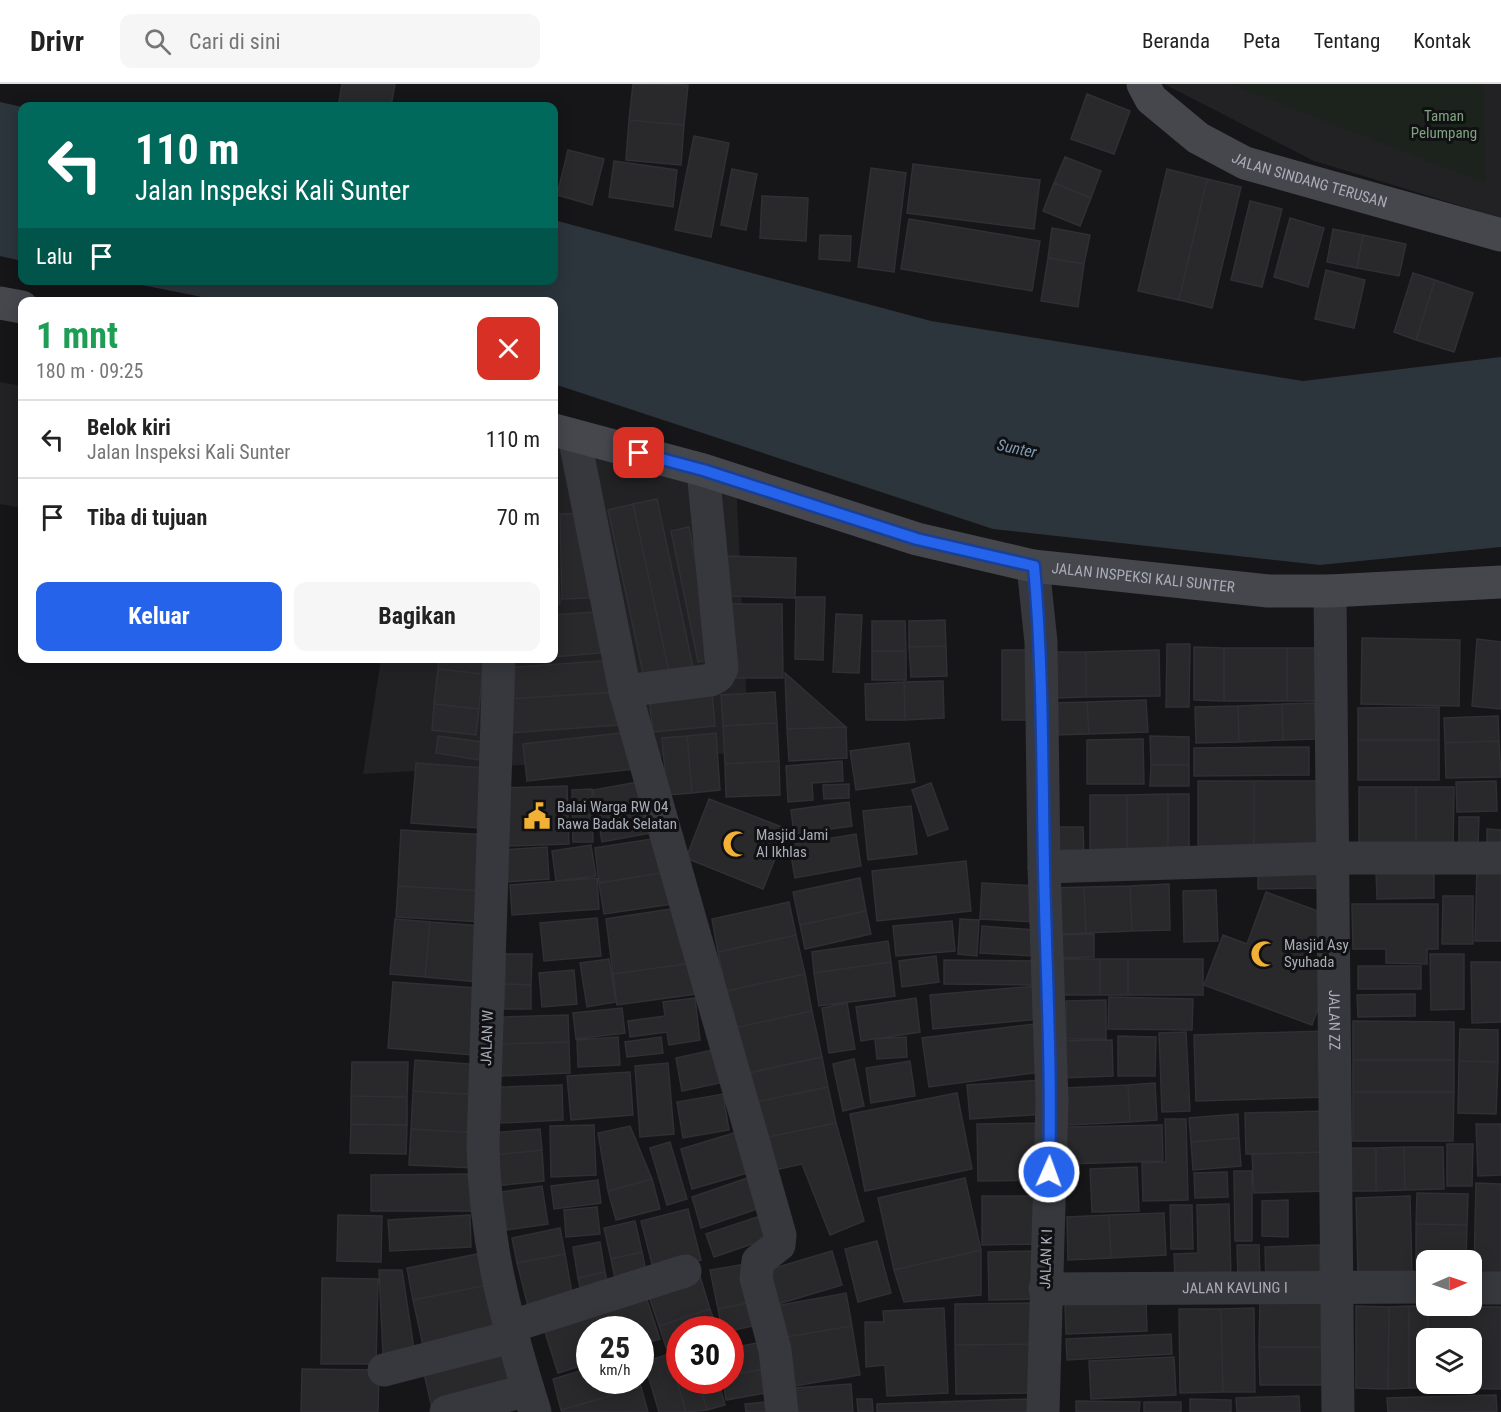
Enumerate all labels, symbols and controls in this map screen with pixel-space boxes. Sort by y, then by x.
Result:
search box [120,14,540,68]
text: Drivr [30,25,84,58]
icon: search [141,25,174,58]
text: Cari di sini [189,29,281,54]
text: Beranda [1142,29,1210,53]
text: Peta [1243,29,1281,53]
text: Tentang [1314,29,1380,53]
text: Kontak [1413,29,1471,53]
park label: Taman Pelumpang [1411,107,1477,142]
text: 110 m [135,125,240,174]
icon: left [36,126,114,204]
street label: JALAN SINDANG TERUSAN [1229,149,1389,212]
text: Jalan Inspeksi Kali Sunter [135,175,410,207]
icon: arrive [85,240,118,273]
text: Lalu [36,244,73,269]
text: 1 mnt [36,315,118,357]
button: close [477,317,540,380]
text: 180 m · 09:25 [36,359,143,383]
text: Belok kiri [87,415,171,440]
icon: left [36,423,69,456]
text: 110 m [486,427,540,452]
pin [613,427,664,478]
water label: Sunter [996,435,1040,462]
icon: arrive [622,436,655,469]
text: Jalan Inspeksi Kali Sunter [87,440,290,464]
icon: arrive [36,501,69,534]
text: Tiba di tujuan [87,505,207,530]
text: 70 m [497,505,540,530]
street label: JALAN INSPEKSI KALI SUNTER [1051,559,1236,596]
button: Keluar [36,582,282,651]
button: Bagikan [294,582,540,651]
place label: Balai Warga RW 04 Rawa Badak Selatan [557,798,677,833]
public building icon: Balai Warga RW 04 Rawa Badak Selatan [522,801,552,831]
place label: Masjid Jami Al Ikhlas [756,826,828,861]
mosque icon: Masjid Jami Al Ikhlas [721,829,751,859]
place label: Masjid Asy Syuhada [1284,936,1349,971]
mosque icon: Masjid Asy Syuhada [1249,939,1279,969]
street label: JALAN ZZ [1325,990,1343,1050]
street label: JALAN W [477,1009,497,1066]
position arrow [1017,1140,1081,1204]
street label: JALAN K I [1036,1229,1056,1289]
north arrow [1416,1250,1482,1316]
map controls [1416,1250,1482,1394]
street label: JALAN KAVLING I [1182,1279,1288,1297]
speed limit sign: 30 [666,1316,744,1394]
button: layers [1416,1328,1482,1394]
text: 25 [600,1330,630,1365]
text: km/h [600,1361,630,1379]

